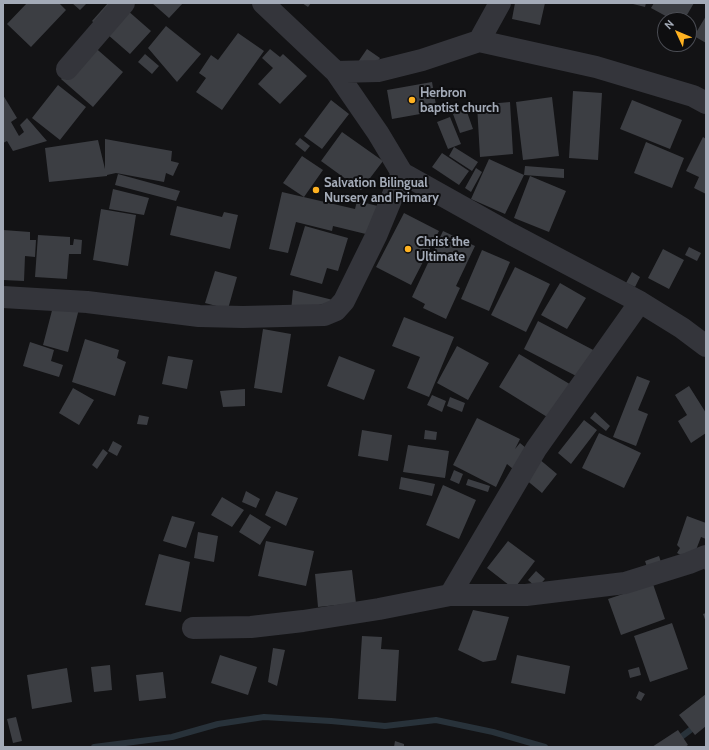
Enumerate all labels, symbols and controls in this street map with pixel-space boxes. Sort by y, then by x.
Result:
north arrow [657,12,697,52]
text: N [661,17,677,32]
place label: Herbron baptist church [420,85,499,116]
marker: Herbron baptist church [407,95,417,105]
place label: Salvation Bilingual Nursery and Primary [324,175,439,206]
marker: Salvation Bilingual Nursery and Primary [311,185,321,195]
place label: Christ the Ultimate [416,234,470,265]
marker: Christ the Ultimate [403,244,413,254]

